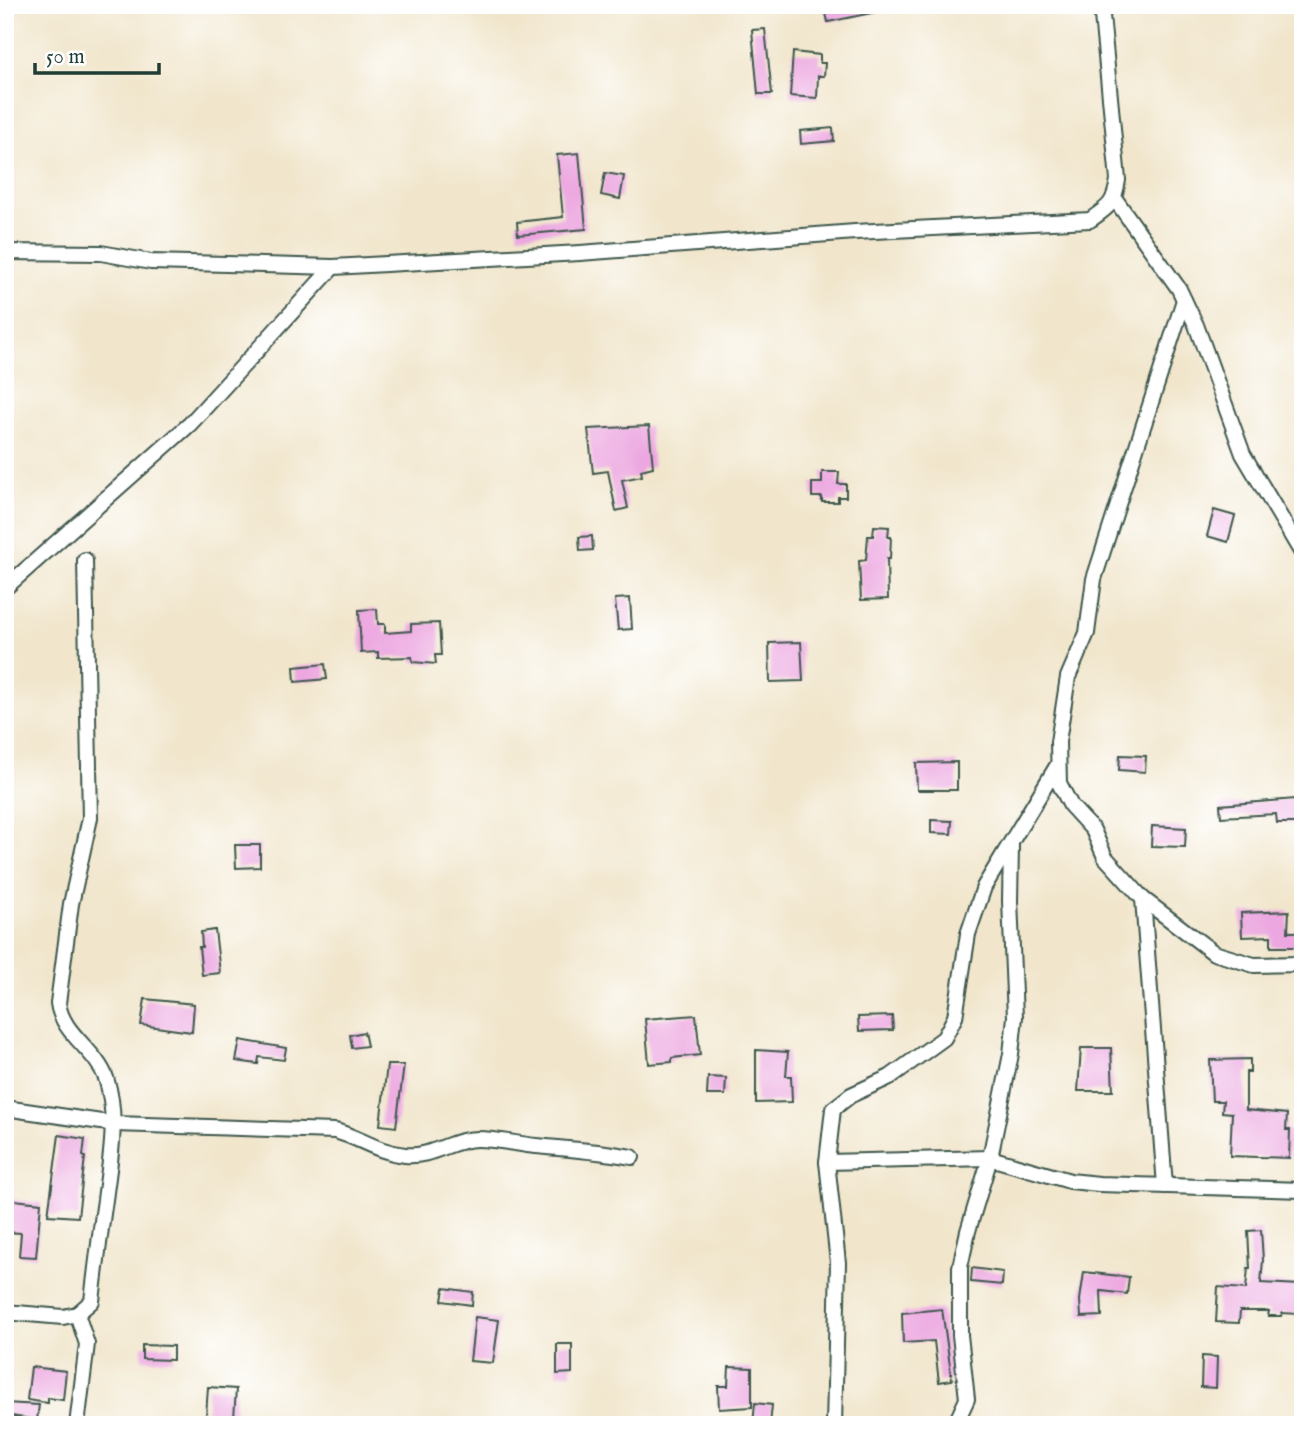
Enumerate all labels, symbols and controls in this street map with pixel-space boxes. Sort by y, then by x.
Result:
scale bar [35,32,159,76]
text: 50 m [46,44,85,71]

